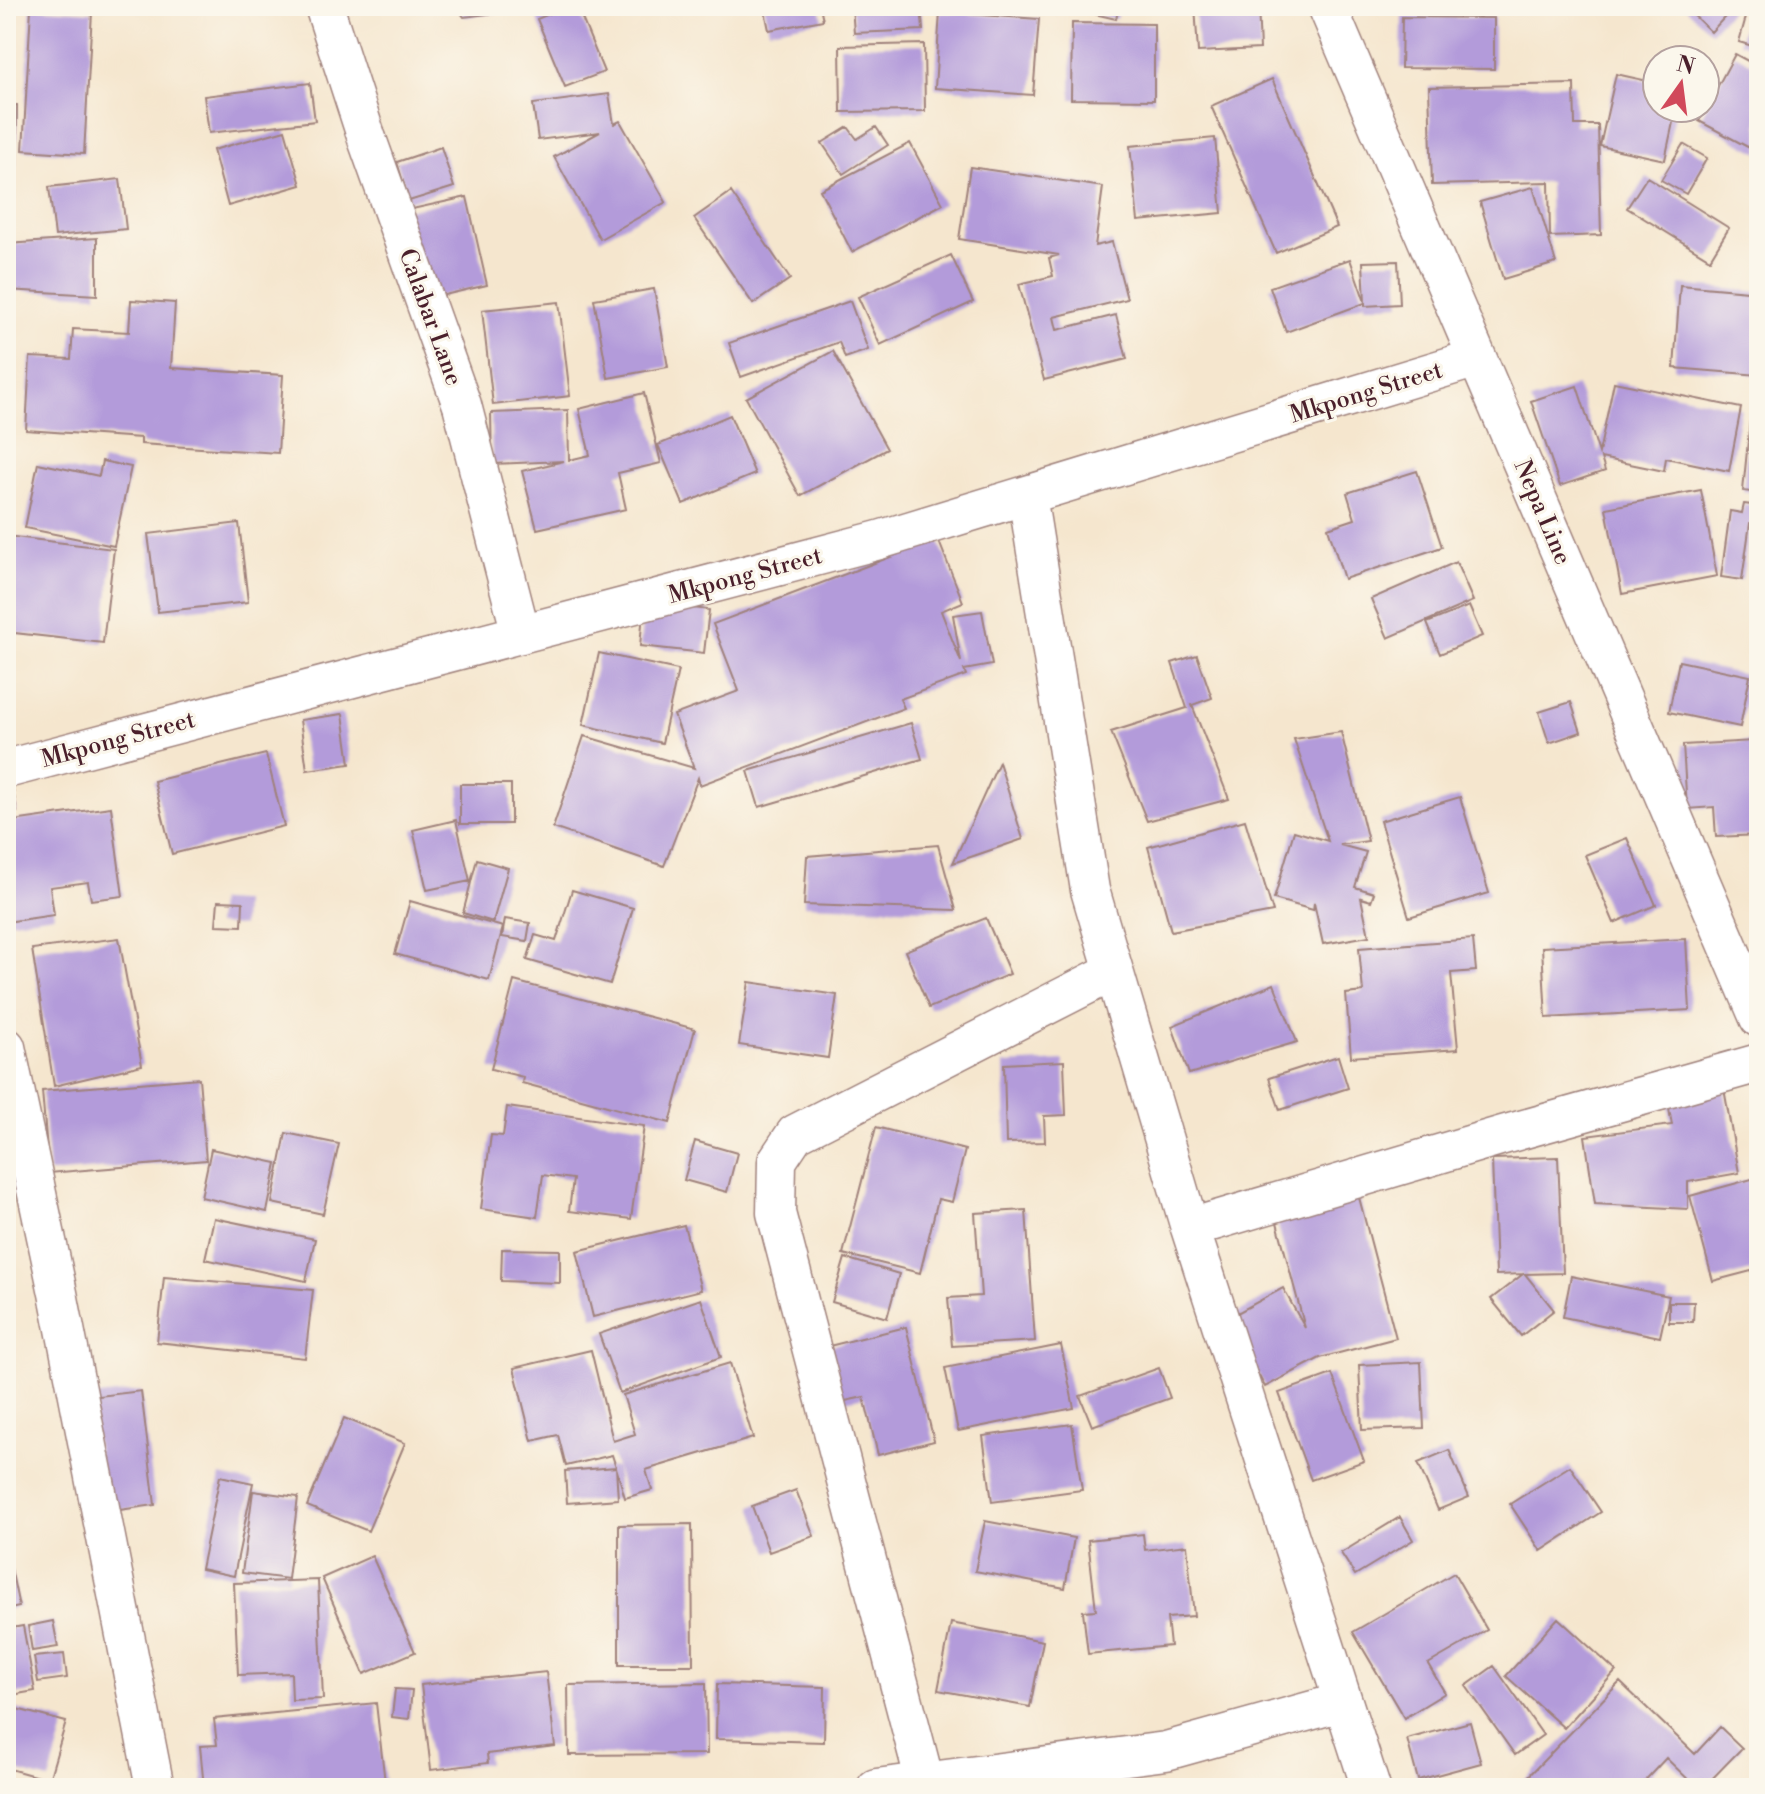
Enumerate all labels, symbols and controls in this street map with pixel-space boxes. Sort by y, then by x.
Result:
north arrow [1641,44,1721,124]
text: N [1674,51,1698,81]
street label: Calabar Lane [391,245,469,390]
street label: Mkpong Street [1286,355,1447,430]
street label: Nepa Line [1507,455,1578,569]
street label: Mkpong Street [665,541,826,611]
street label: Mkpong Street [38,705,199,775]

